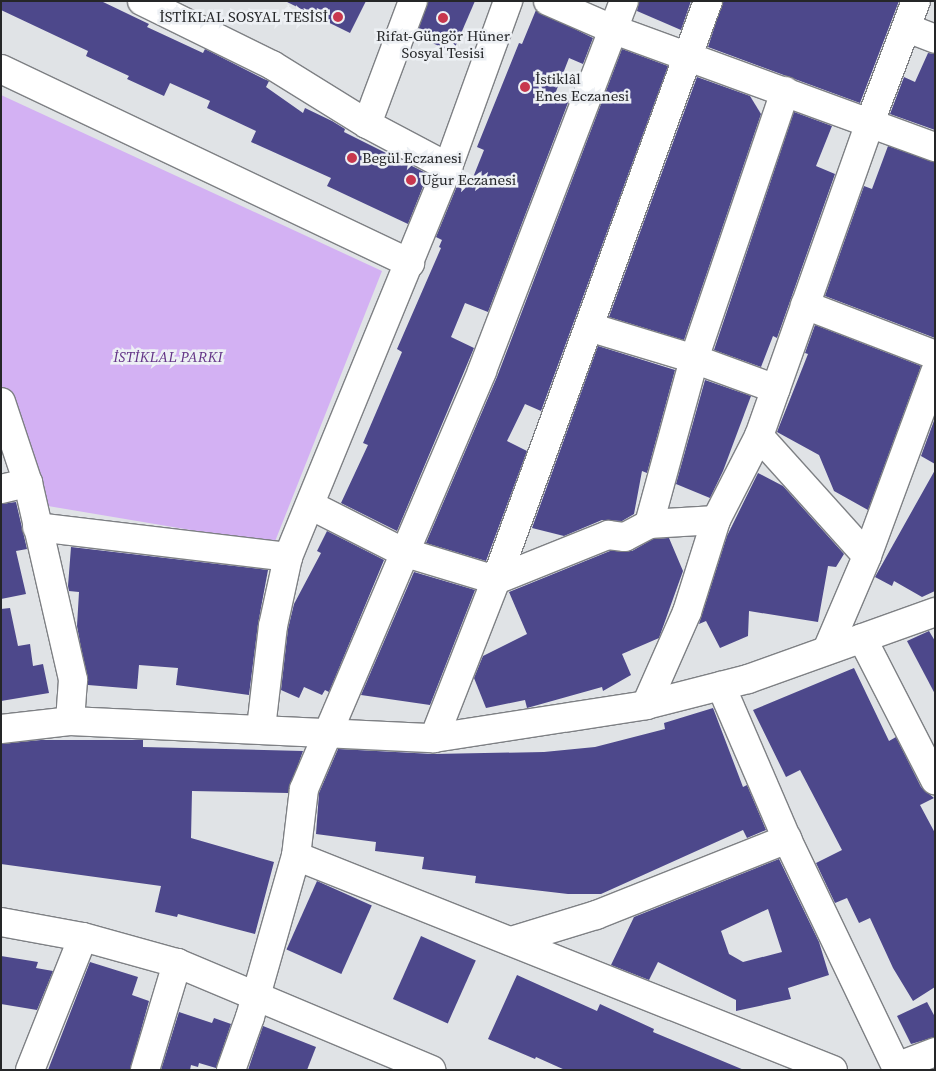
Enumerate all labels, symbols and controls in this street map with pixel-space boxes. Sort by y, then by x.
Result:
place label: İSTİKLAL SOSYAL TESİSİ [159,8,328,26]
marker: İSTİKLAL SOSYAL TESİSİ [332,11,344,23]
marker: Rifat-Güngör Hüner Sosyal Tesisi [437,12,449,24]
place label: Rifat-Güngör Hüner Sosyal Tesisi [376,26,510,61]
place label: İstiklâl Enes Eczanesi [535,69,629,104]
marker: İstiklâl Enes Eczanesi [519,81,531,93]
place label: Begül Eczanesi [362,149,462,167]
marker: Begül Eczanesi [346,152,358,164]
place label: Uğur Eczanesi [421,171,516,189]
marker: Uğur Eczanesi [405,174,417,186]
park label: İSTİKLAL PARKI [113,348,223,366]

